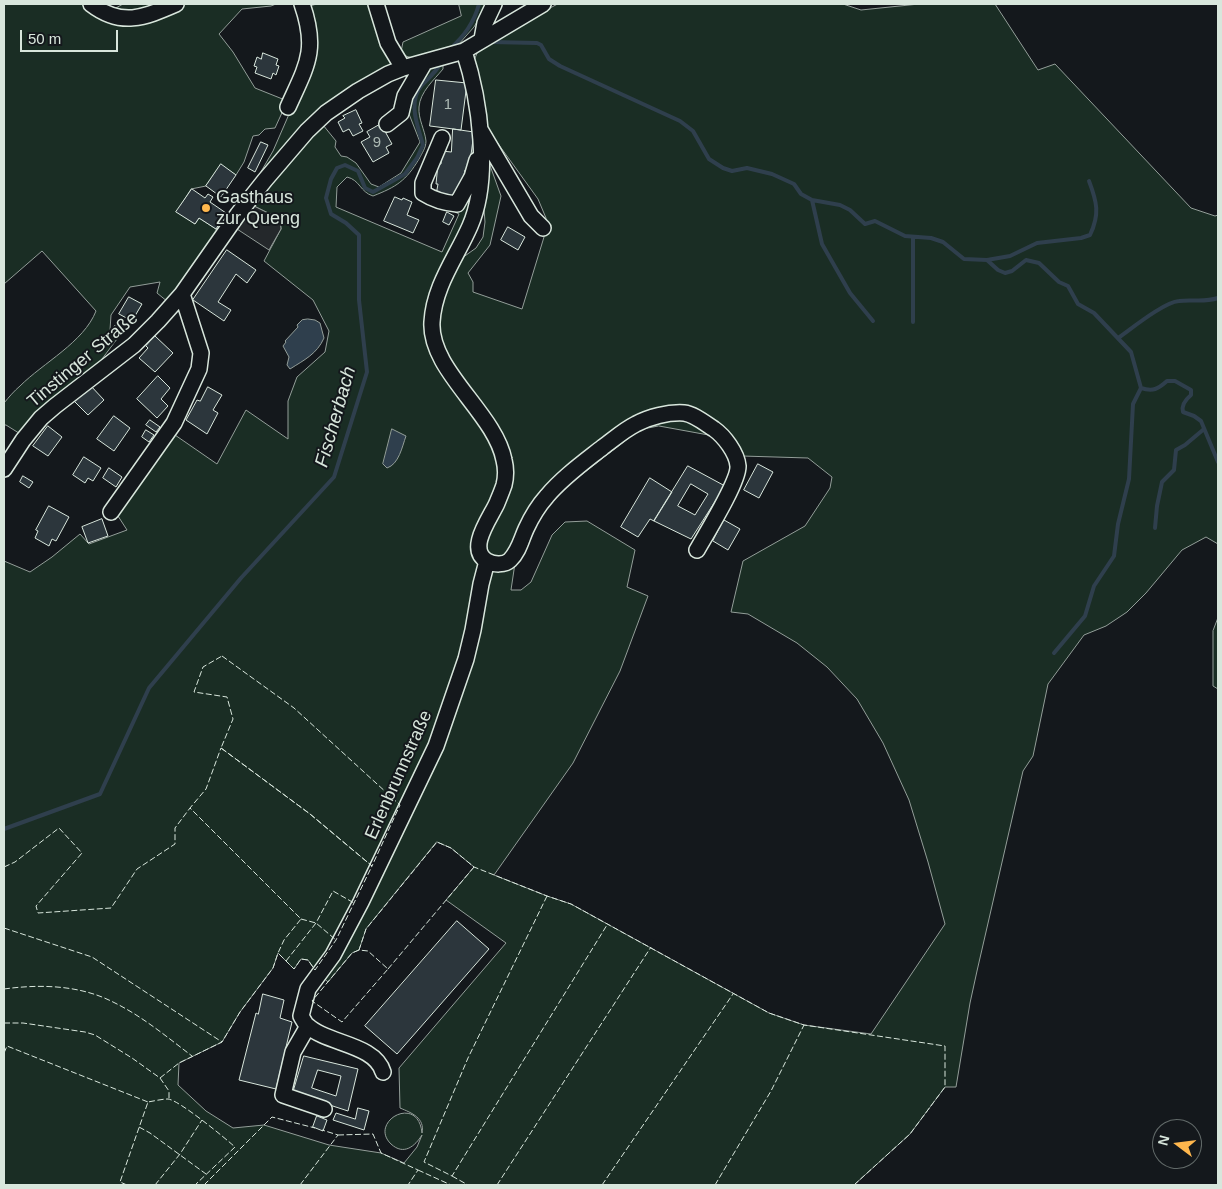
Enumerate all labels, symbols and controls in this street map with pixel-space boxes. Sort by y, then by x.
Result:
scale bar [22,20,120,52]
text: 50 m [28,30,61,47]
house number: 1 [444,96,452,114]
house number: 9 [373,134,381,152]
place label: Gasthaus zur Queng [216,187,300,230]
marker: Gasthaus zur Queng [200,202,212,214]
street label: Tinstinger Straße [23,308,143,412]
water label: Fischerbach [311,364,361,470]
street label: Erlenbrunnstraße [361,707,437,843]
north arrow [1152,1119,1202,1169]
text: N [1154,1133,1173,1147]

